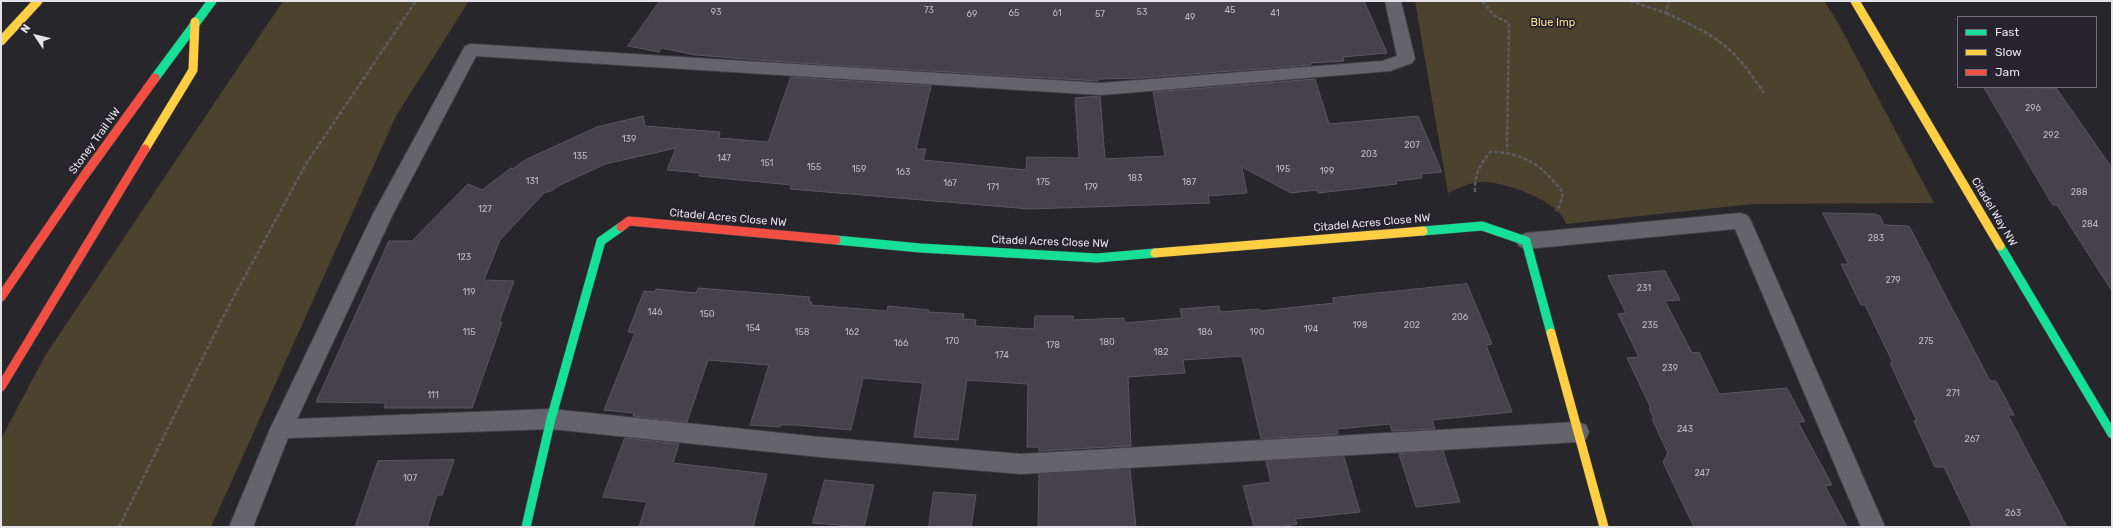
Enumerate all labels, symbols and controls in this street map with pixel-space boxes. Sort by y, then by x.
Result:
house number: 73 [924,5,934,15]
house number: 45 [1225,5,1235,15]
house number: 93 [711,7,721,17]
house number: 53 [1137,7,1147,17]
house number: 65 [1009,8,1019,18]
house number: 61 [1052,8,1062,18]
house number: 41 [1270,8,1280,18]
house number: 69 [967,9,977,19]
house number: 57 [1095,9,1105,19]
house number: 49 [1185,12,1195,22]
north arrow [16,16,56,56]
park label: Blue Imp [1531,16,1575,30]
legend [1957,16,2097,88]
text: N [18,22,33,36]
text: Fast [1995,25,2019,39]
text: Slow [1995,45,2022,59]
text: Jam [1995,65,2020,79]
house number: 296 [2025,103,2041,113]
street label: Stoney Trail NW [66,105,124,177]
house number: 292 [2043,130,2059,140]
house number: 139 [622,134,636,144]
house number: 207 [1404,140,1420,150]
house number: 203 [1361,149,1377,159]
house number: 135 [573,151,587,161]
house number: 147 [717,153,731,163]
house number: 151 [761,158,773,168]
house number: 155 [807,162,821,172]
house number: 159 [852,164,866,174]
house number: 195 [1276,164,1290,174]
house number: 199 [1320,166,1334,176]
house number: 163 [896,167,910,177]
house number: 183 [1128,173,1142,183]
street label: Citadel Way NW [1968,175,2020,249]
house number: 131 [526,176,538,186]
house number: 175 [1036,177,1050,187]
house number: 187 [1182,177,1196,187]
house number: 167 [943,178,957,188]
house number: 171 [987,182,999,192]
house number: 179 [1084,182,1098,192]
house number: 288 [2071,187,2087,197]
house number: 127 [478,204,492,214]
street label: Citadel Acres Close NW [669,206,787,230]
street label: Citadel Acres Close NW [1313,211,1431,235]
house number: 284 [2082,219,2098,229]
street label: Citadel Acres Close NW [991,233,1109,251]
house number: 283 [1868,233,1884,243]
house number: 123 [457,252,471,262]
house number: 279 [1885,275,1901,285]
house number: 231 [1637,283,1651,293]
house number: 119 [462,287,476,297]
house number: 146 [648,307,662,317]
house number: 150 [700,309,714,319]
house number: 206 [1452,312,1468,322]
house number: 198 [1353,320,1367,330]
house number: 202 [1404,320,1420,330]
house number: 235 [1642,320,1658,330]
house number: 154 [746,323,760,333]
house number: 194 [1304,324,1318,334]
house number: 115 [462,327,476,337]
house number: 158 [795,327,809,337]
house number: 162 [845,327,859,337]
house number: 186 [1197,327,1213,337]
house number: 190 [1250,327,1264,337]
house number: 170 [945,336,959,346]
house number: 275 [1918,336,1934,346]
house number: 180 [1099,337,1115,347]
house number: 166 [894,338,908,348]
house number: 178 [1046,340,1060,350]
house number: 182 [1154,347,1168,357]
house number: 174 [995,350,1009,360]
house number: 239 [1662,363,1678,373]
house number: 271 [1946,388,1960,398]
house number: 111 [427,390,439,400]
house number: 243 [1677,424,1693,434]
house number: 267 [1964,434,1980,444]
house number: 247 [1694,468,1710,478]
house number: 107 [403,473,417,483]
house number: 263 [2005,508,2021,518]

